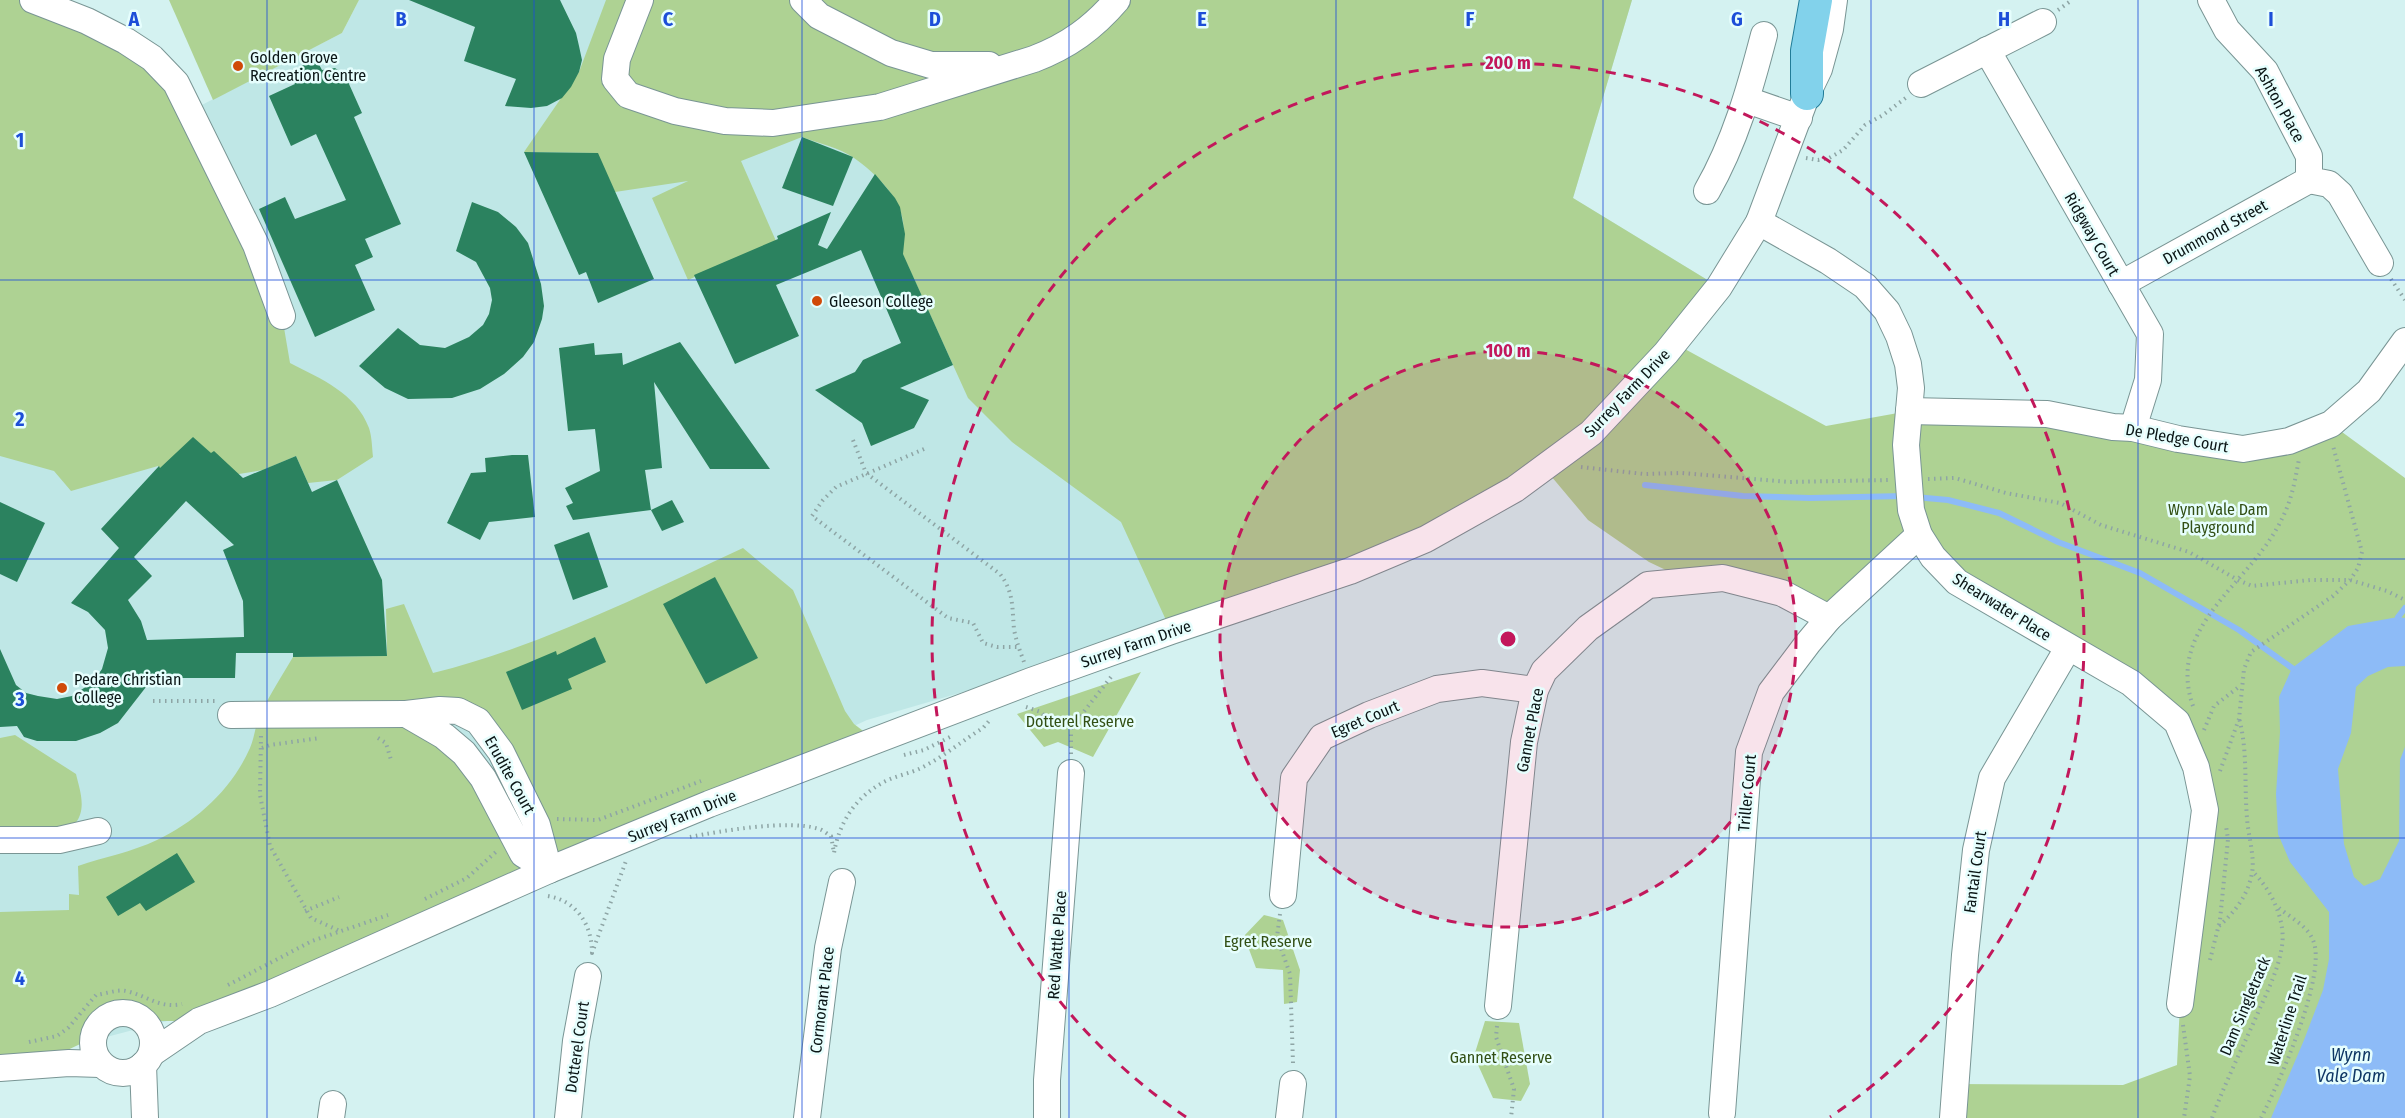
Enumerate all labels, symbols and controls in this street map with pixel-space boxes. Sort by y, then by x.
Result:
text: A [128,7,141,31]
text: B [395,7,407,31]
text: C [663,7,674,31]
text: D [929,7,941,31]
text: E [1197,7,1207,31]
text: F [1466,7,1475,31]
text: G [1731,7,1743,31]
text: H [1998,7,2010,31]
text: I [2268,7,2274,31]
place label: Golden Grove Recreation Centre [250,48,366,85]
text: 200 m [1484,52,1531,74]
marker: Golden Grove Recreation Centre [231,59,245,73]
street label: Ashton Place [2251,63,2309,145]
text: 1 [16,128,24,152]
street label: Ridgway Court [2061,189,2124,280]
street label: Drummond Street [2159,195,2271,269]
place label: Gleeson College [829,292,933,311]
marker: Gleeson College [810,294,824,308]
text: 100 m [1486,340,1530,362]
street label: Surrey Farm Drive [1580,345,1674,441]
text: 2 [14,407,25,431]
street label: De Pledge Court [2124,420,2231,457]
park label: Wynn Vale Dam Playground [2168,500,2268,537]
street label: Shearwater Place [1949,569,2055,645]
street label: Surrey Farm Drive [1078,616,1194,672]
centre of rings [1498,629,1518,649]
place label: Pedare Christian College [74,670,181,707]
marker: Pedare Christian College [55,681,69,695]
street label: Gannet Place [1513,686,1547,774]
text: 3 [14,687,25,711]
street label: Egret Court [1328,696,1403,742]
park label: Dotterel Reserve [1026,712,1134,731]
street label: Erudite Court [481,733,540,818]
street label: Triller Court [1734,753,1760,832]
street label: Surrey Farm Drive [625,786,739,846]
street label: Fantail Court [1960,829,1990,914]
street label: Red Wattle Place [1044,890,1070,1000]
park label: Egret Reserve [1224,932,1312,951]
street label: Cormorant Place [806,945,838,1055]
street label: Dam Singletrack [2216,953,2275,1058]
text: 4 [15,966,25,990]
street label: Waterline Trail [2263,972,2311,1068]
street label: Dotterel Court [561,999,593,1094]
water label: Wynn Vale Dam [2317,1044,2385,1087]
park label: Gannet Reserve [1450,1048,1552,1067]

